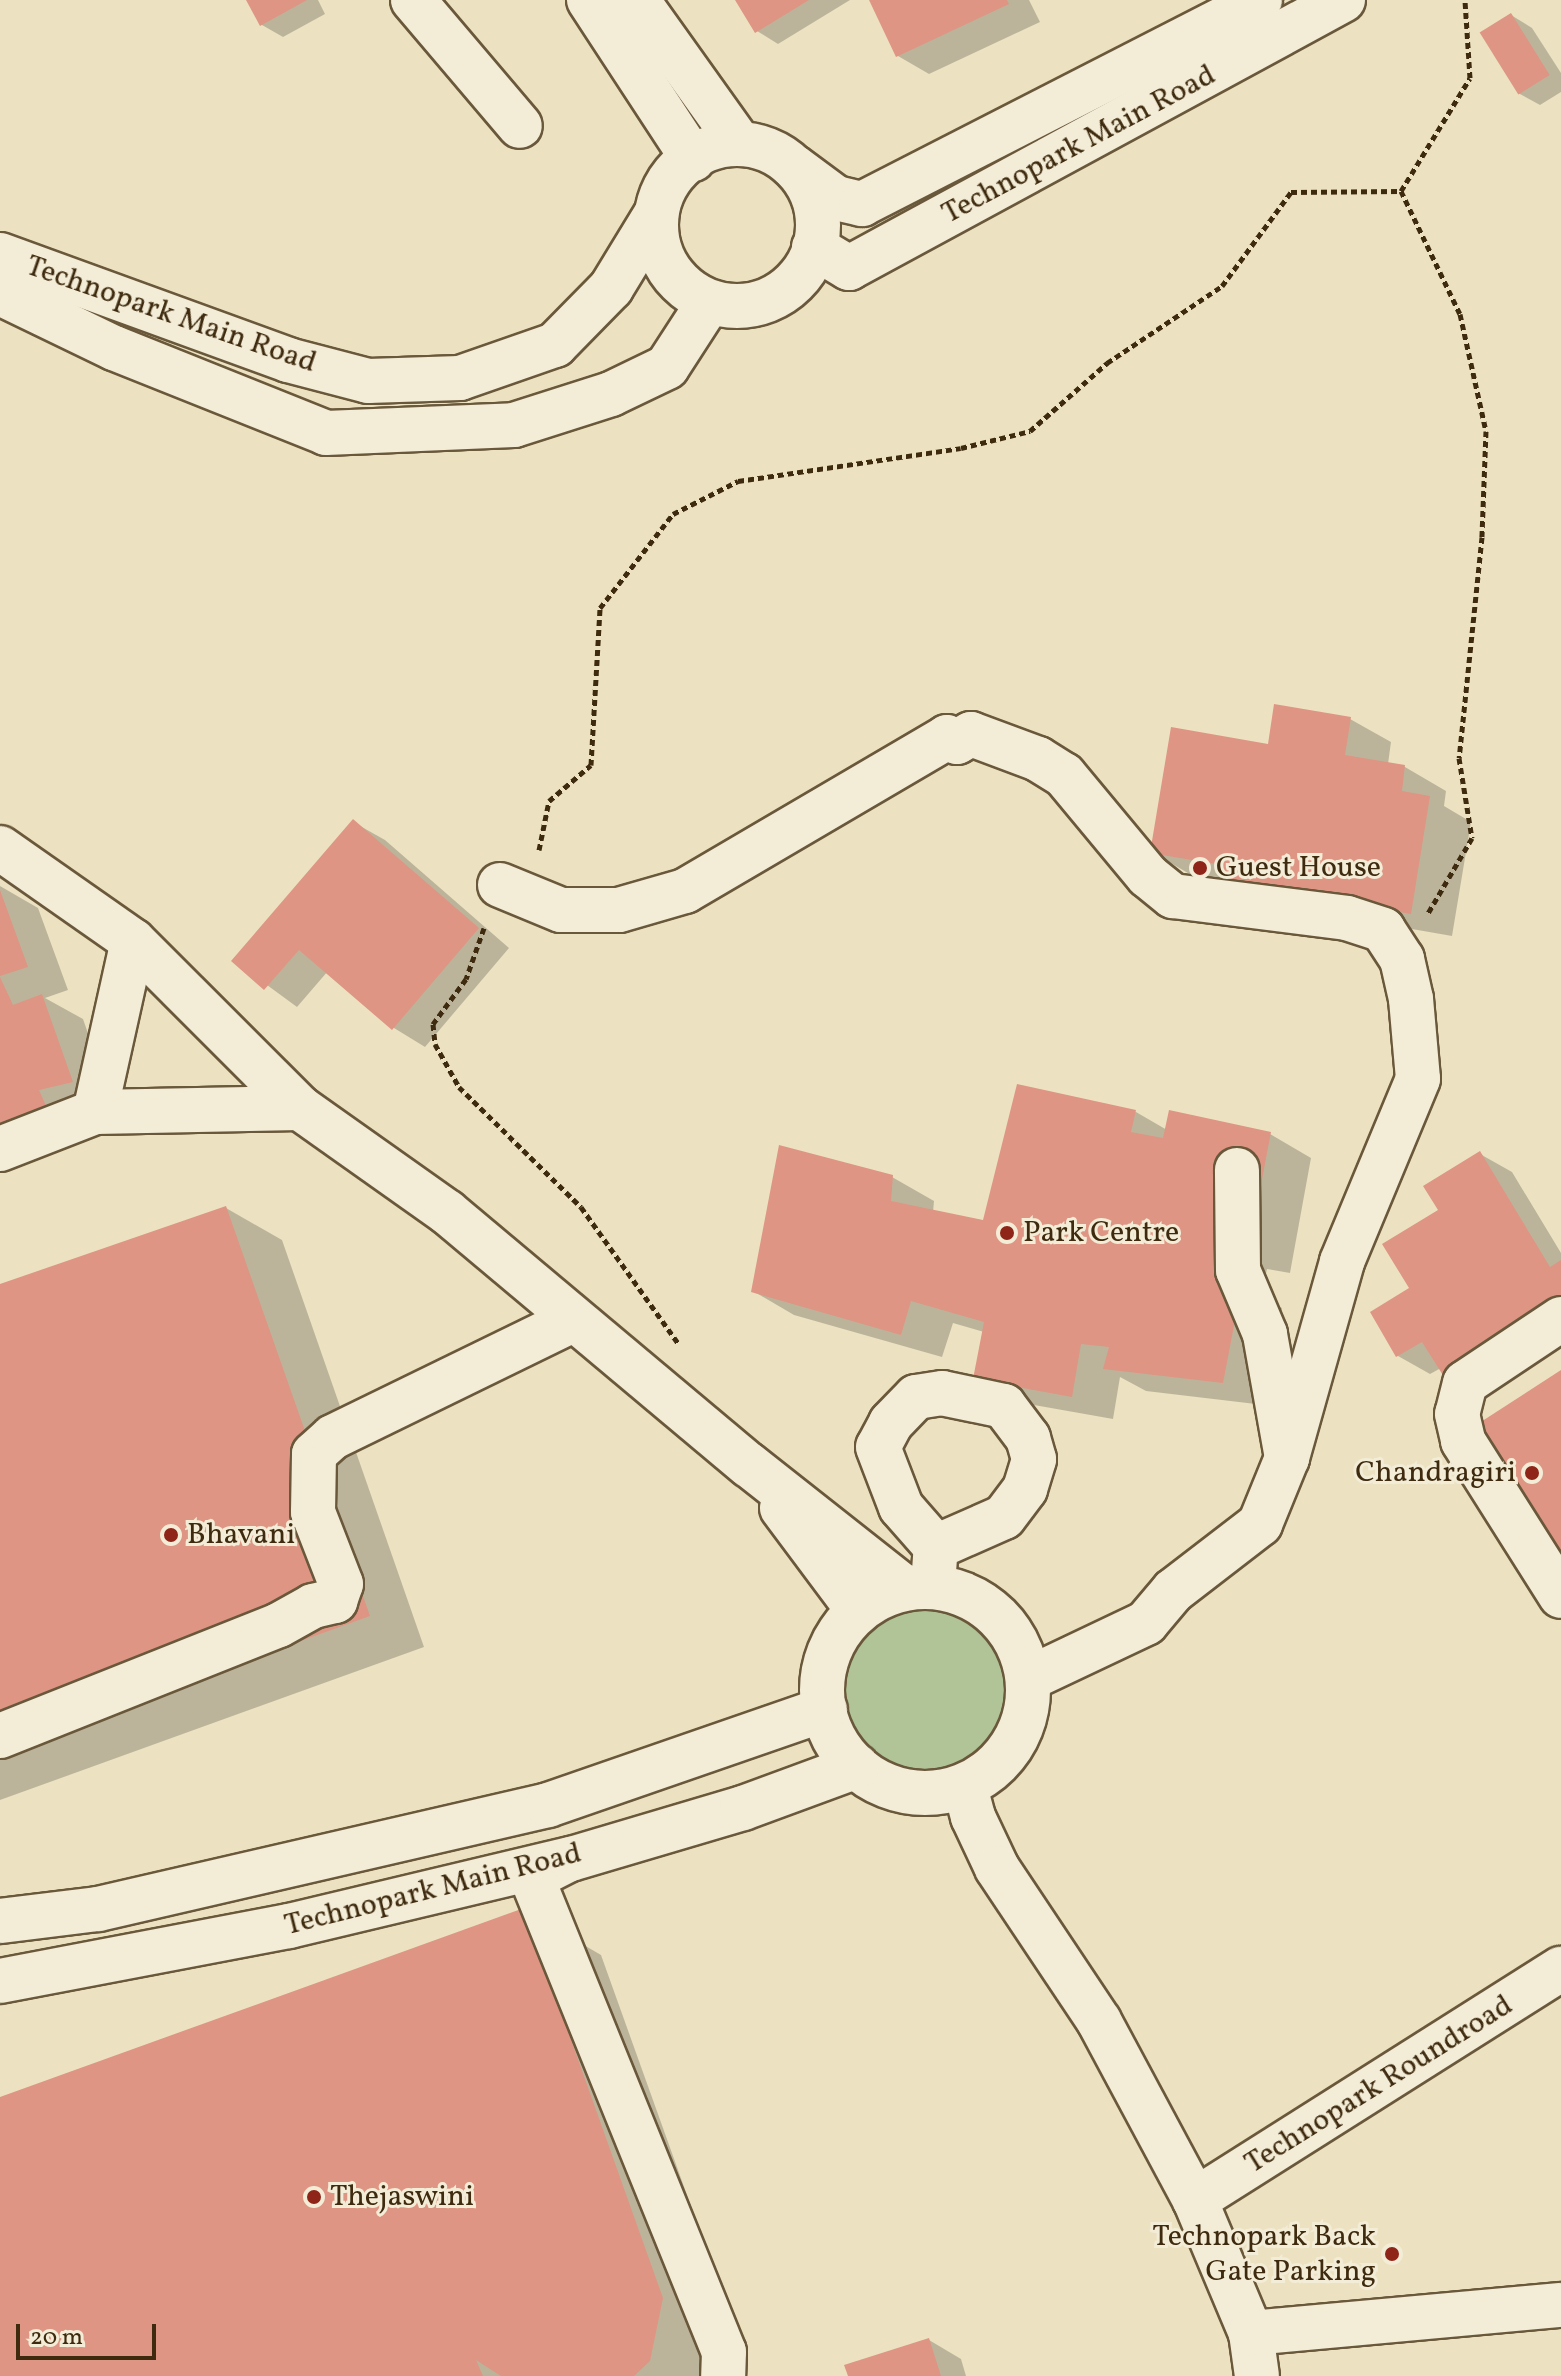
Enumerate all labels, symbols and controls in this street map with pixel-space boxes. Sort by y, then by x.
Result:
street label: Technopark Main Road [936,58,1222,232]
street label: Technopark Main Road [21,248,321,382]
place label: Guest House [1216,850,1381,886]
marker: Guest House [1191,859,1209,877]
place label: Park Centre [1023,1215,1179,1251]
marker: Park Centre [998,1224,1016,1242]
place label: Chandragiri [1355,1455,1516,1491]
marker: Chandragiri [1523,1464,1541,1482]
place label: Bhavani [187,1517,295,1553]
marker: Bhavani [162,1526,180,1544]
street label: Technopark Main Road [281,1836,585,1944]
street label: Technopark Roundroad [1238,1988,1520,2182]
place label: Thejaswini [330,2179,474,2215]
marker: Thejaswini [305,2188,323,2206]
place label: Technopark Back Gate Parking [1152,2219,1376,2290]
marker: Technopark Back Gate Parking [1383,2245,1401,2263]
scale bar [20,2308,160,2358]
text: 20 m [30,2321,83,2355]

